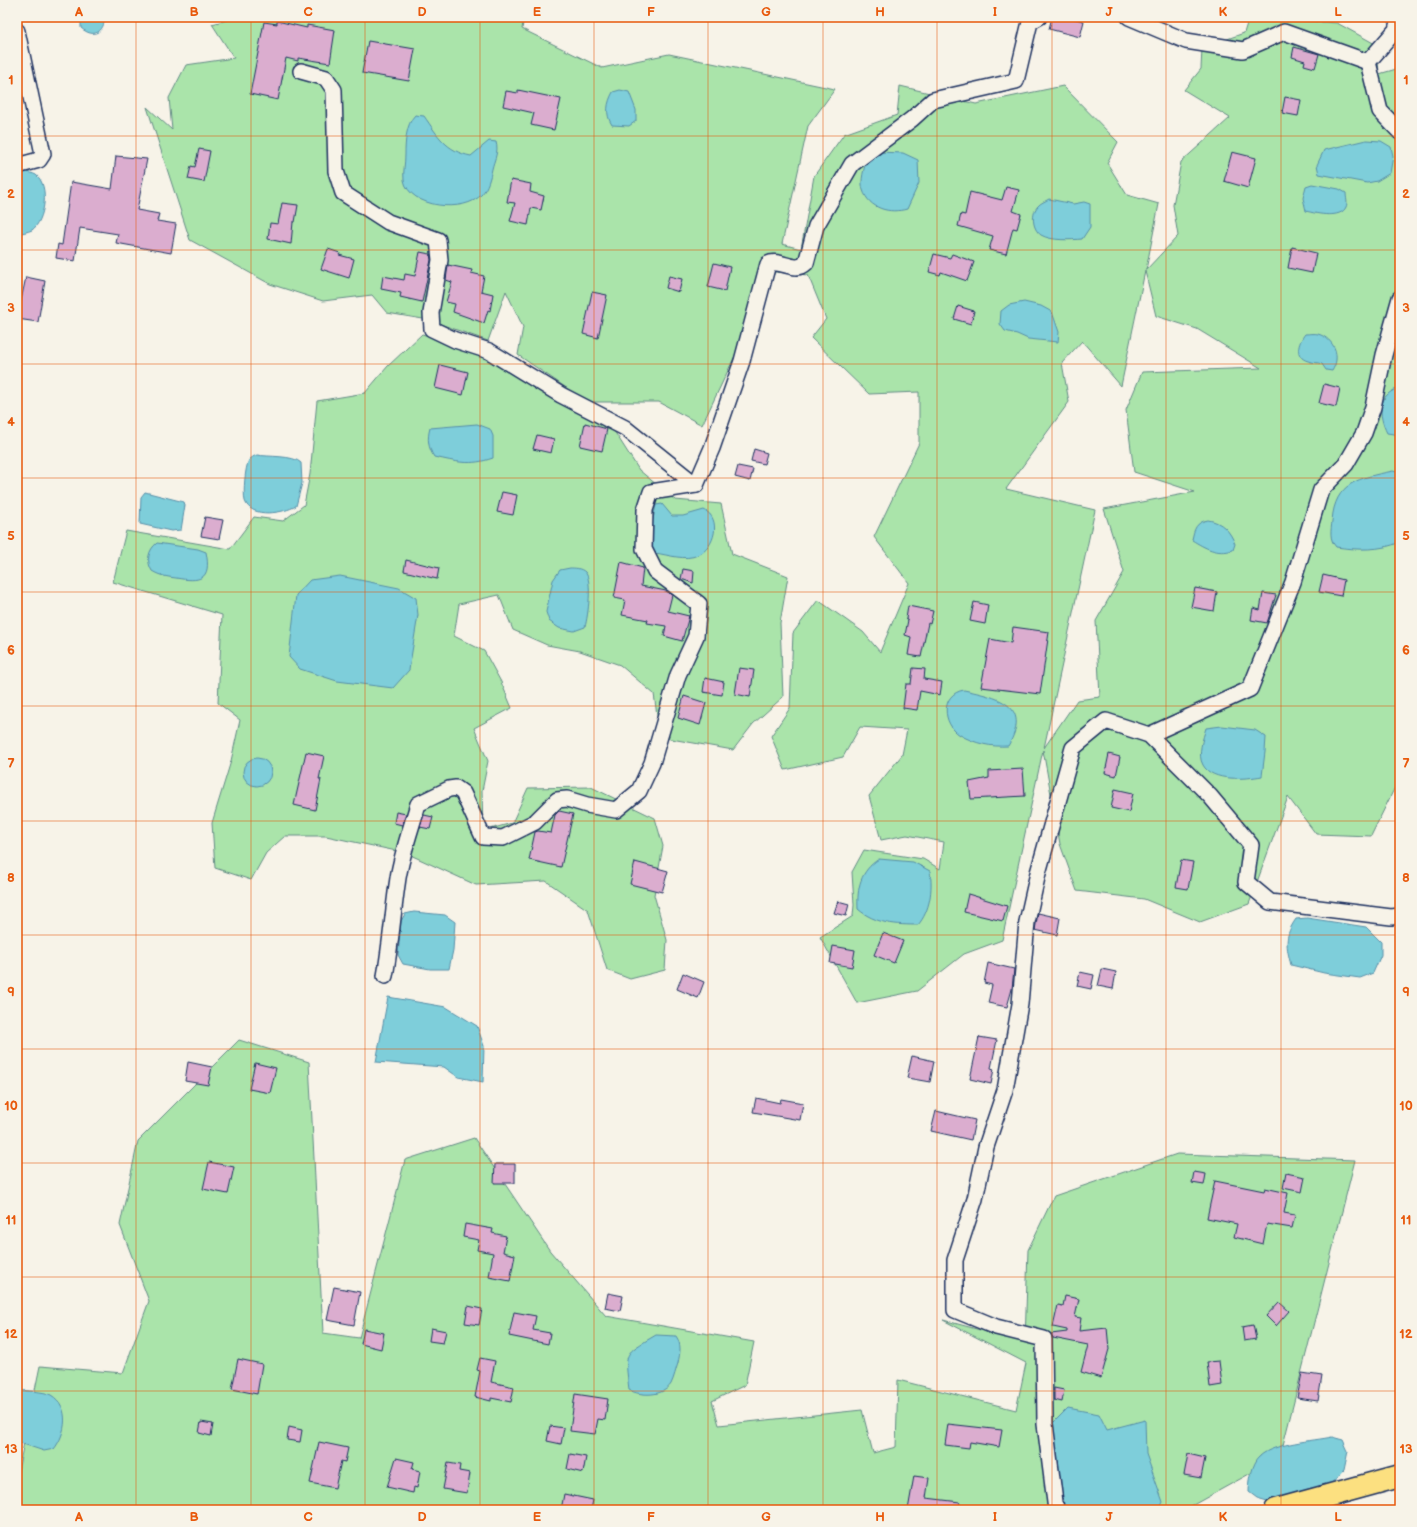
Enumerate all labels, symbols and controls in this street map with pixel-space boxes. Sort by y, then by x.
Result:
text: A [74,4,83,20]
text: B [189,4,199,20]
text: C [303,4,313,20]
text: D [417,4,427,20]
text: E [533,4,542,20]
text: F [647,4,655,20]
text: G [761,4,771,20]
text: H [875,4,885,20]
text: I [993,4,997,20]
text: J [1105,4,1113,20]
text: K [1219,4,1228,20]
text: L [1334,4,1342,20]
text: 1 [8,72,14,88]
text: 1 [1403,72,1409,88]
text: 2 [7,186,15,202]
text: 2 [1402,186,1410,202]
text: 3 [7,300,15,316]
text: 3 [1402,300,1410,316]
text: 4 [7,414,15,430]
text: 4 [1402,414,1410,430]
text: 5 [7,528,15,544]
text: 5 [1402,528,1410,544]
text: 6 [7,642,15,658]
text: 6 [1402,642,1410,658]
text: 7 [7,756,15,772]
text: 7 [1402,756,1410,772]
text: 8 [7,870,15,886]
text: 8 [1402,870,1410,886]
text: 9 [7,984,15,1000]
text: 9 [1402,984,1410,1000]
text: 10 [4,1098,18,1114]
text: 10 [1399,1098,1413,1114]
text: 11 [6,1212,16,1228]
text: 11 [1401,1212,1411,1228]
text: 12 [4,1326,18,1342]
text: 12 [1399,1326,1413,1342]
text: 13 [4,1441,18,1457]
text: 13 [1399,1441,1413,1457]
text: A [74,1509,83,1525]
text: B [189,1509,199,1525]
text: C [303,1509,313,1525]
text: D [417,1509,427,1525]
text: E [533,1509,542,1525]
text: F [647,1509,655,1525]
text: G [761,1509,771,1525]
text: H [875,1509,885,1525]
text: I [993,1509,997,1525]
text: J [1105,1509,1113,1525]
text: K [1219,1509,1228,1525]
text: L [1334,1509,1342,1525]

